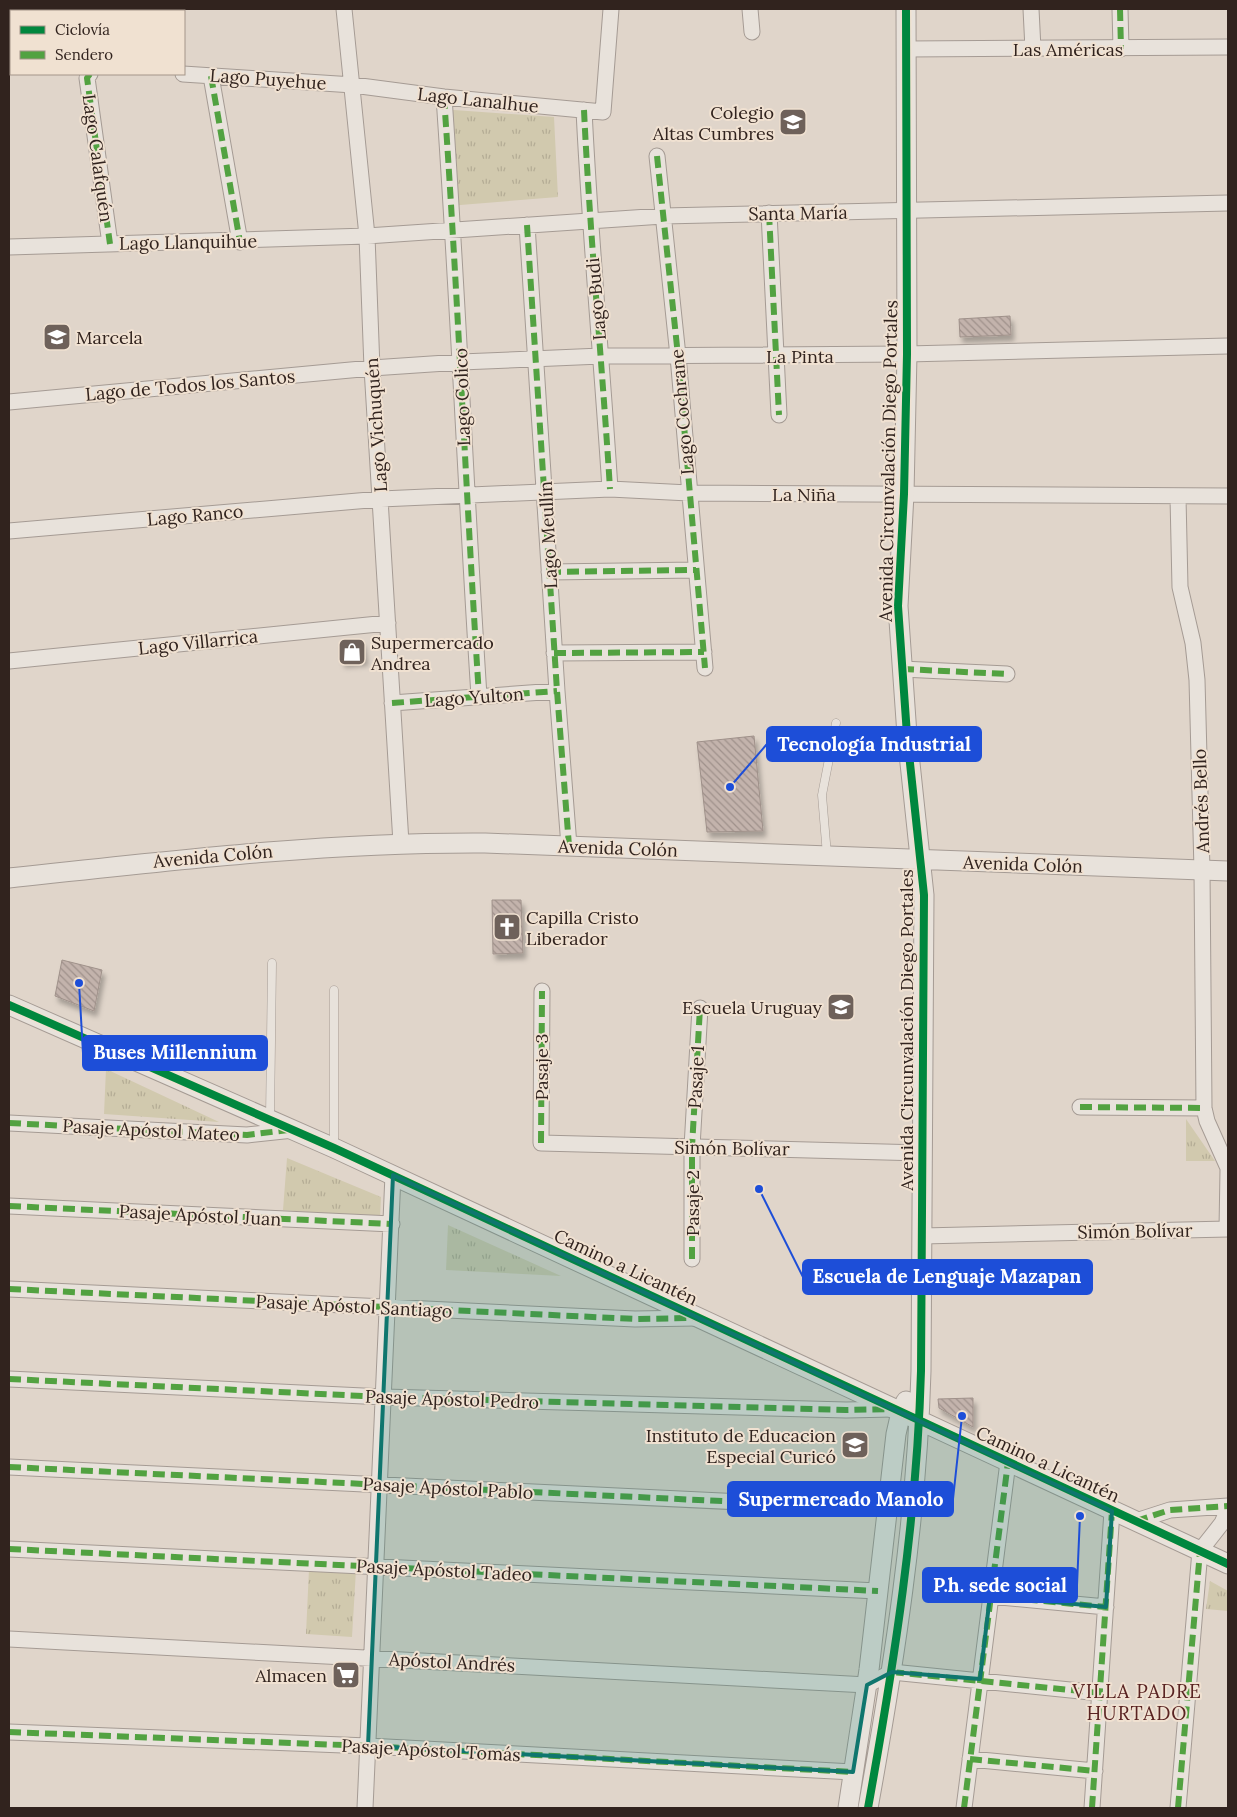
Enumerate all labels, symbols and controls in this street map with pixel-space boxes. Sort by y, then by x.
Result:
legend [10,10,185,75]
text: Ciclovía [55,20,110,39]
street label: Las Américas [1013,38,1123,61]
text: Sendero [55,45,113,64]
street label: Lago Puyehue [209,63,327,95]
street label: Lago Lanalhue [416,82,540,118]
street label: Lago Calafquén [78,92,118,224]
place label: Colegio Altas Cumbres [652,101,774,145]
school or university icon: Colegio Altas Cumbres [778,107,808,137]
street label: Santa María [748,201,848,225]
street label: Lago Llanquihue [119,229,258,255]
street label: Lago Budi [581,257,611,341]
street label: Avenida Circunvalación Diego Portales [874,300,902,623]
school or university icon: Marcela [42,322,72,352]
place label: Marcela [76,326,143,349]
street label: La Pinta [766,345,834,368]
street label: Lago Colico [449,347,475,447]
street label: Lago Cochrane [665,348,699,476]
street label: Lago Vichuquén [360,357,392,493]
street label: Lago de Todos los Santos [84,364,296,406]
street label: Lago Meullín [534,480,562,589]
street label: La Niña [772,483,836,506]
street label: Lago Ranco [146,499,244,531]
street label: Lago Villarrica [137,624,259,660]
place label: Supermercado Andrea [370,631,494,675]
shop icon: Supermercado Andrea [337,637,367,667]
street label: Lago Yulton [423,682,525,712]
callout: Tecnología Industrial [767,727,981,761]
text: Tecnología Industrial [777,732,971,756]
street label: Andrés Bello [1188,748,1214,855]
street label: Avenida Colón [557,834,678,862]
street label: Avenida Colón [151,839,274,873]
street label: Avenida Colón [962,850,1083,878]
street label: Avenida Circunvalación Diego Portales [895,869,918,1192]
place label: Capilla Cristo Liberador [526,906,639,950]
church icon: Capilla Cristo Liberador [492,912,522,942]
school or university icon: Escuela Uruguay [826,992,856,1022]
place label: Escuela Uruguay [682,996,822,1019]
street label: Pasaje 3 [530,1034,553,1100]
callout: Buses Millennium [83,1036,267,1070]
text: Buses Millennium [93,1040,258,1064]
street label: Pasaje 1 [683,1045,709,1109]
street label: Pasaje Apóstol Mateo [62,1114,240,1146]
street label: Simón Bolívar [674,1135,790,1161]
street label: Pasaje 2 [681,1170,704,1236]
street label: Pasaje Apóstol Juan [118,1199,282,1231]
street label: Simón Bolívar [1077,1218,1193,1244]
street label: Camino a Licantén [550,1224,702,1310]
callout: Escuela de Lenguaje Mazapan [803,1260,1092,1294]
text: Escuela de Lenguaje Mazapan [813,1264,1081,1288]
street label: Pasaje Apóstol Santiago [255,1289,453,1323]
street label: Pasaje Apóstol Pedro [365,1384,539,1414]
street label: Camino a Licantén [972,1421,1124,1507]
place label: Instituto de Educacion Especial Curicó [646,1424,836,1468]
school or university icon: Instituto de Educacion Especial Curicó [840,1430,870,1460]
street label: Pasaje Apóstol Pablo [362,1472,534,1504]
callout: Supermercado Manolo [728,1482,953,1516]
text: Supermercado Manolo [738,1487,944,1511]
street label: Pasaje Apóstol Tadeo [355,1554,533,1586]
callout: P.h. sede social [923,1568,1077,1602]
text: P.h. sede social [933,1573,1067,1597]
street label: Apóstol Andrés [387,1647,516,1677]
supermarket icon: Almacen [331,1660,361,1690]
place label: Almacen [254,1664,327,1687]
district label: VILLA PADRE HURTADO [1071,1679,1202,1725]
street label: Pasaje Apóstol Tomás [341,1734,521,1766]

